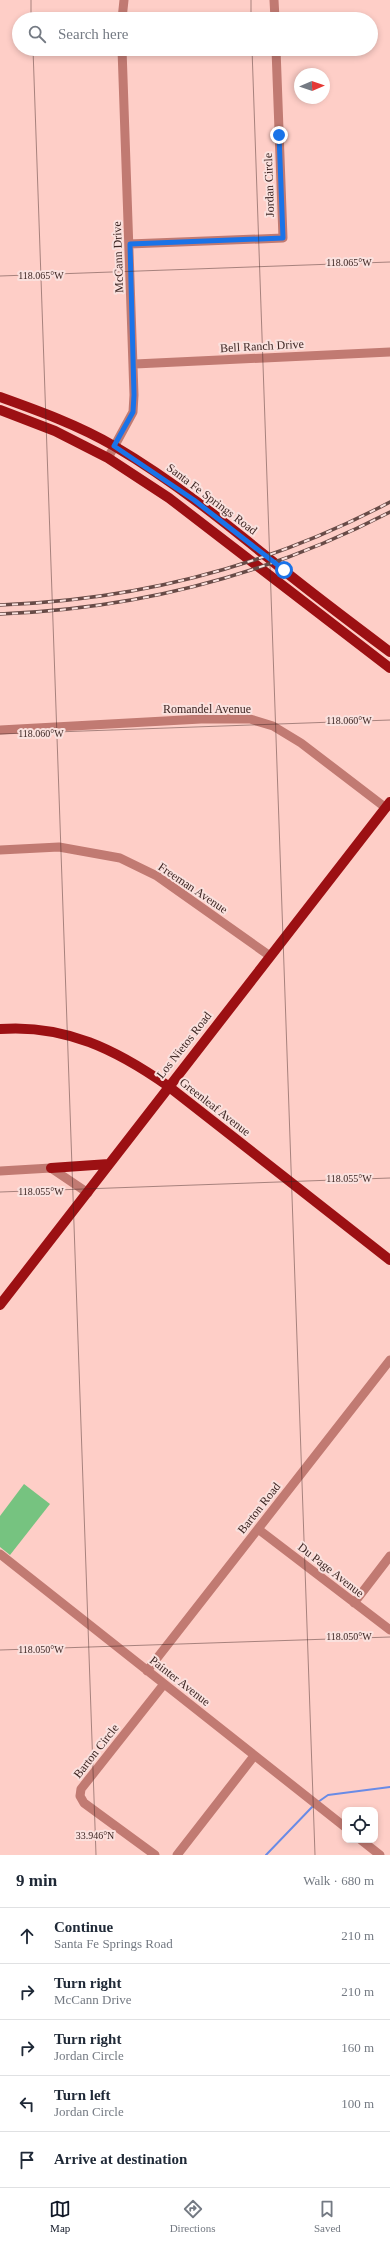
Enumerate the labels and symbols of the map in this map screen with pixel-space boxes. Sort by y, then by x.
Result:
north arrow [294,68,330,104]
route end [270,126,288,144]
street label: Jordan Circle [261,153,277,217]
street label: McCann Drive [110,221,126,293]
text: 118.065°W [326,257,372,268]
text: 118.065°W [18,270,64,281]
street label: Bell Ranch Drive [220,337,304,355]
street label: Santa Fe Springs Road [164,460,260,538]
route start [275,561,293,579]
street label: Romandel Avenue [163,702,251,716]
text: 118.060°W [326,715,372,726]
text: 118.060°W [18,728,64,739]
street label: Freeman Avenue [156,860,230,916]
street label: Los Nietos Road [154,1009,214,1081]
street label: Greenleaf Avenue [177,1075,253,1139]
text: 118.055°W [326,1173,372,1184]
text: 118.055°W [18,1186,64,1197]
street label: Barton Road [235,1480,283,1536]
street label: Du Page Avenue [295,1540,367,1600]
text: 118.050°W [326,1631,372,1642]
text: 118.050°W [18,1644,64,1655]
street label: Painter Avenue [147,1653,213,1709]
street label: Barton Circle [70,1721,122,1781]
text: 33.946°N [76,1830,114,1841]

